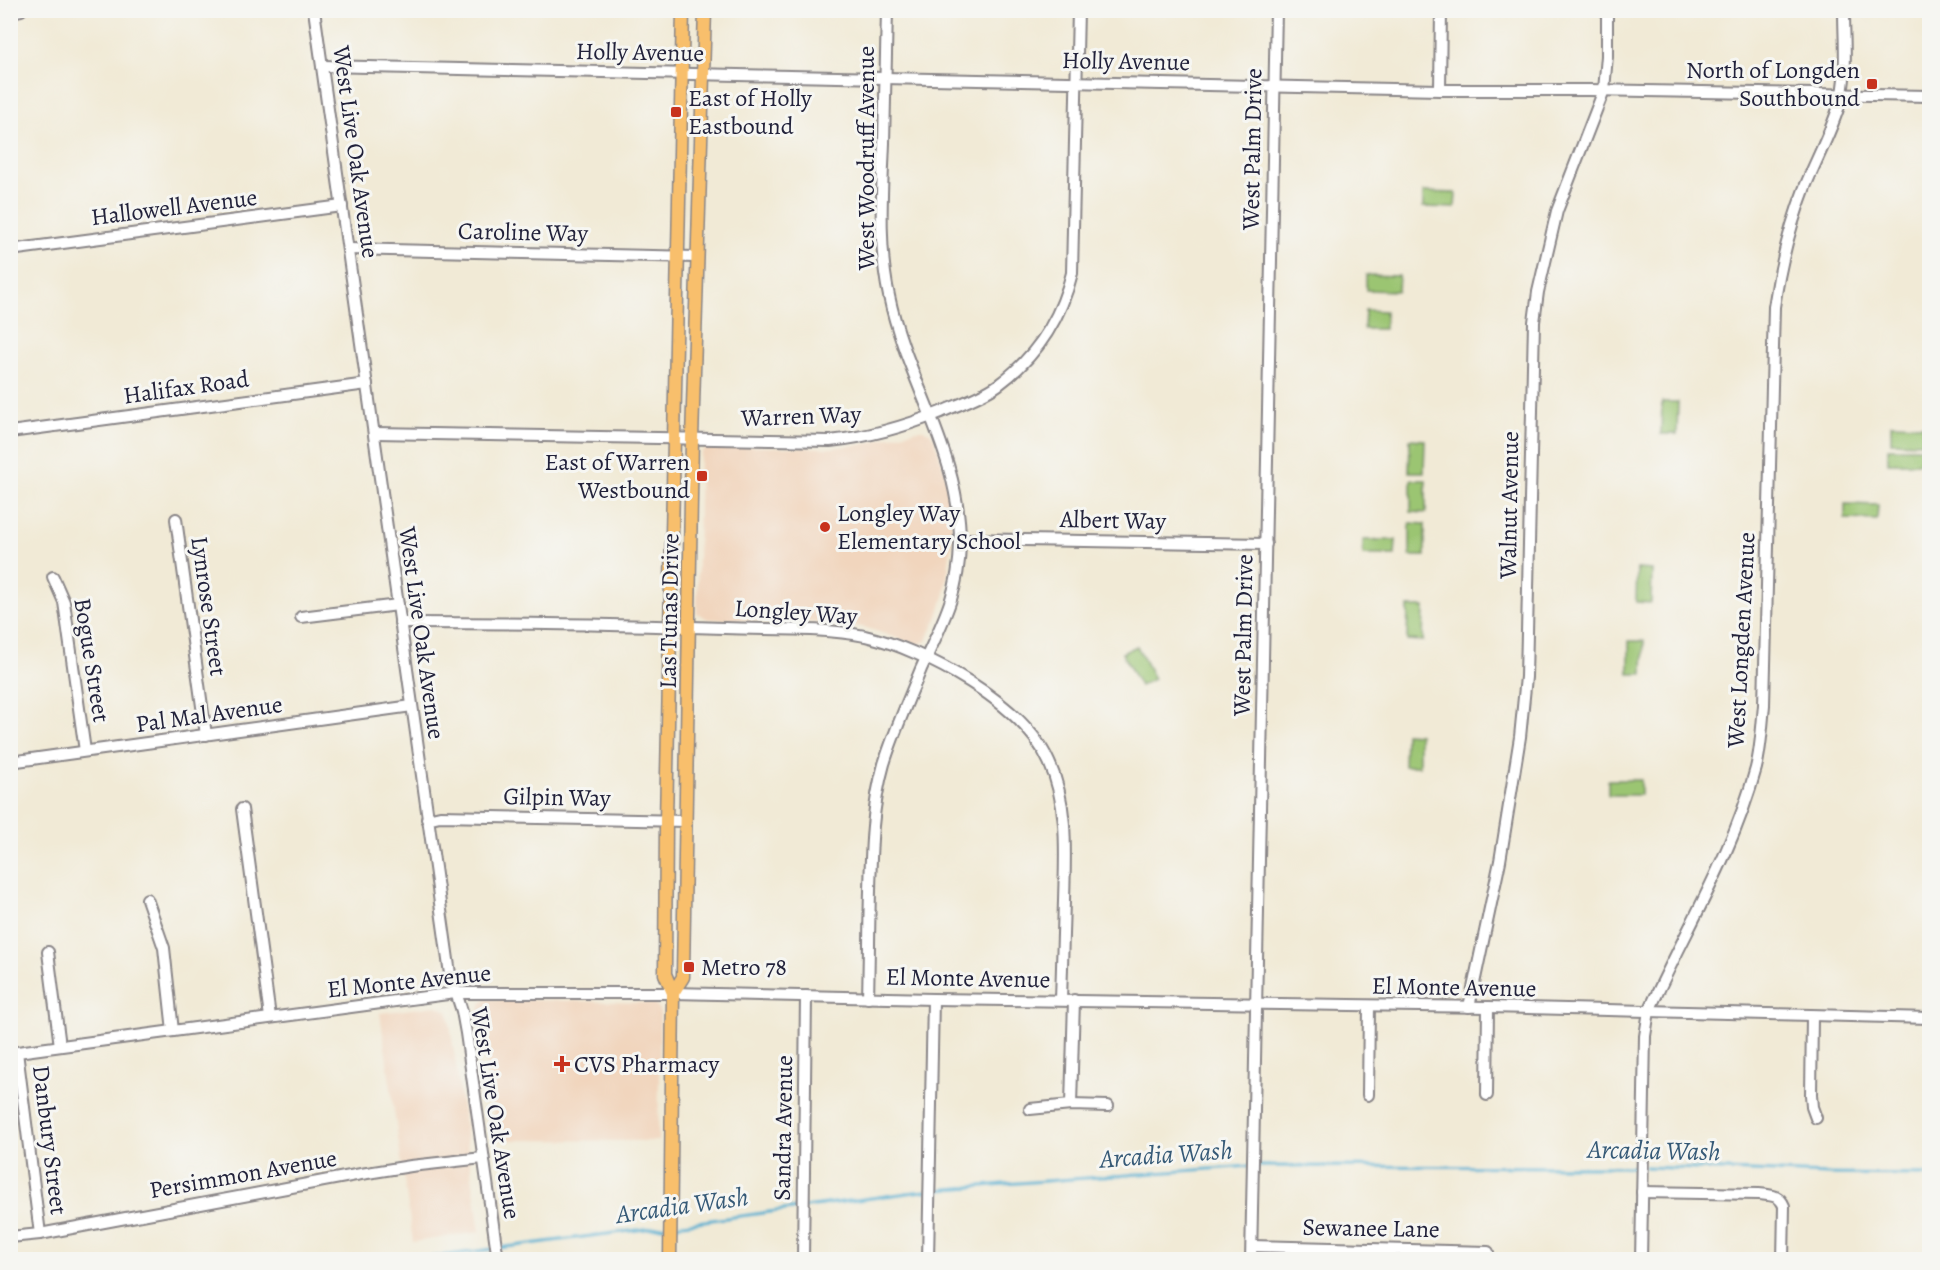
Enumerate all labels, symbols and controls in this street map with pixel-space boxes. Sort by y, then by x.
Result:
street label: Holly Avenue [576,35,704,69]
street label: West Live Oak Avenue [325,43,387,260]
street label: Holly Avenue [1062,44,1190,78]
street label: West Woodruff Avenue [850,46,882,271]
place label: North of Longden Southbound [1686,54,1860,114]
street label: West Palm Drive [1235,68,1269,231]
marker: North of Longden Southbound [1865,77,1879,91]
place label: East of Holly Eastbound [688,82,812,142]
marker: East of Holly Eastbound [669,105,683,119]
street label: Hallowell Avenue [89,181,259,233]
street label: Caroline Way [458,215,589,249]
street label: Halifax Road [121,362,251,412]
street label: Warren Way [739,398,862,434]
street label: Walnut Avenue [1492,431,1526,580]
place label: East of Warren Westbound [544,446,690,506]
marker: East of Warren Westbound [695,469,709,483]
place label: Longley Way Elementary School [837,497,1021,557]
street label: Albert Way [1059,503,1167,537]
marker: Longley Way Elementary School [818,520,832,534]
street label: West Live Oak Avenue [391,524,453,741]
street label: West Longden Avenue [1719,531,1763,750]
street label: Las Tunas Drive [652,533,686,689]
street label: Lynrose Street [183,534,235,678]
street label: West Palm Drive [1226,554,1260,717]
street label: Longley Way [733,592,859,632]
street label: Bogue Street [66,595,118,725]
street label: Pal Mal Avenue [134,688,284,740]
street label: Gilpin Way [503,780,611,814]
place label: Metro 78 [701,951,787,983]
street label: El Monte Avenue [325,956,493,1006]
marker: Metro 78 [682,960,696,974]
street label: El Monte Avenue [885,961,1051,995]
street label: El Monte Avenue [1371,970,1537,1004]
street label: West Live Oak Avenue [463,1004,529,1221]
place label: CVS Pharmacy [574,1048,720,1080]
street label: Sandra Avenue [766,1055,800,1201]
marker: CVS Pharmacy [555,1057,569,1071]
street label: Danbury Street [25,1063,75,1217]
water label: Arcadia Wash [1096,1132,1234,1177]
water label: Arcadia Wash [1585,1132,1721,1169]
street label: Persimmon Avenue [147,1142,339,1206]
water label: Arcadia Wash [612,1179,751,1232]
street label: Sewanee Lane [1302,1211,1440,1245]

